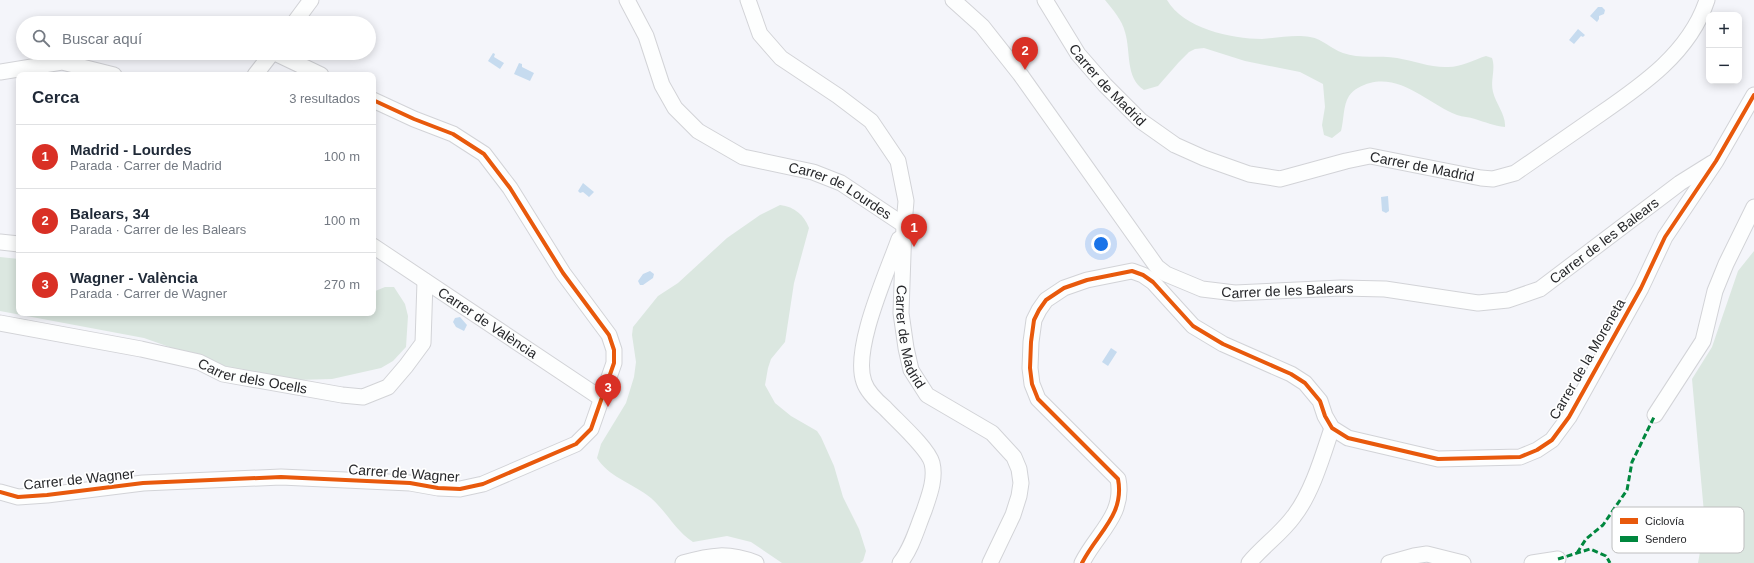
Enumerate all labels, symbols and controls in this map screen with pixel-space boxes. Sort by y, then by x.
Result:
map controls [1706,12,1742,84]
button: + [1706,12,1742,48]
search box [16,16,376,60]
icon: search [30,27,52,49]
text: Buscar aquí [62,30,142,47]
pin: 2 [1012,37,1038,70]
street label: Carrer de Madrid [1066,41,1149,129]
button: − [1706,48,1742,84]
text: Cerca [32,88,79,107]
text: 3 resultados [289,91,360,106]
text: Madrid - Lourdes [70,141,192,158]
street label: Carrer de Madrid [1369,148,1476,184]
text: 1 [41,149,49,164]
text: 100 m [324,149,360,164]
text: Parada · Carrer de Madrid [70,158,222,173]
street label: Carrer de Lourdes [787,159,895,222]
street label: Carrer de les Balears [1546,194,1662,287]
text: Balears, 34 [70,205,149,222]
text: 2 [41,213,49,228]
text: 100 m [324,213,360,228]
pin: 1 [901,214,927,247]
text: Parada · Carrer de les Balears [70,222,246,237]
your location [1091,234,1111,254]
text: Wagner - València [70,269,198,286]
text: 3 [41,277,49,292]
text: 270 m [324,277,360,292]
street label: Carrer de les Balears [1220,280,1354,301]
street label: Carrer de València [435,284,541,362]
street label: Carrer de Madrid [893,285,929,391]
text: Parada · Carrer de Wagner [70,286,227,301]
street label: Carrer de la Moreneta [1546,296,1628,422]
street label: Carrer dels Ocells [196,355,309,397]
pin: 3 [595,374,621,407]
street label: Carrer de Wagner [348,461,461,485]
street label: Carrer de Wagner [23,465,136,493]
legend [1612,507,1744,553]
text: Ciclovía [1645,515,1685,527]
text: Sendero [1645,533,1687,545]

